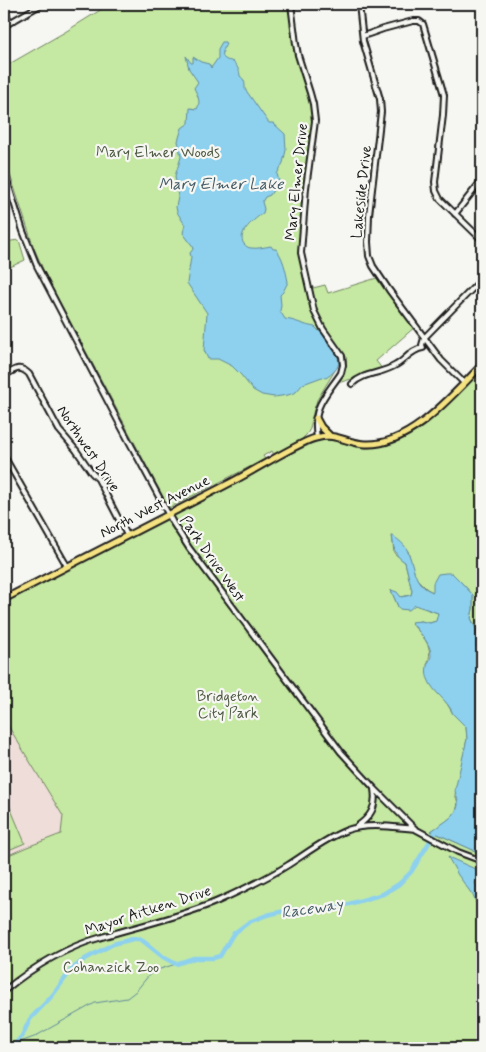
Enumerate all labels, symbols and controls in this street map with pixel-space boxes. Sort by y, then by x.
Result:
street label: Mary Elmer Drive [281,122,313,242]
park label: Mary Elmer Woods [96,143,220,163]
street label: Lakeside Drive [347,144,377,240]
water label: Mary Elmer Lake [159,174,284,195]
street label: Northwest Drive [52,402,124,496]
street label: North West Avenue [97,471,213,543]
street label: Park Drive West [175,512,250,607]
park label: Bridgeton City Park [197,687,260,724]
street label: Mayor Aitken Drive [82,881,214,941]
water label: Raceway [280,894,346,924]
park label: Cohanzick Zoo [63,958,159,978]

